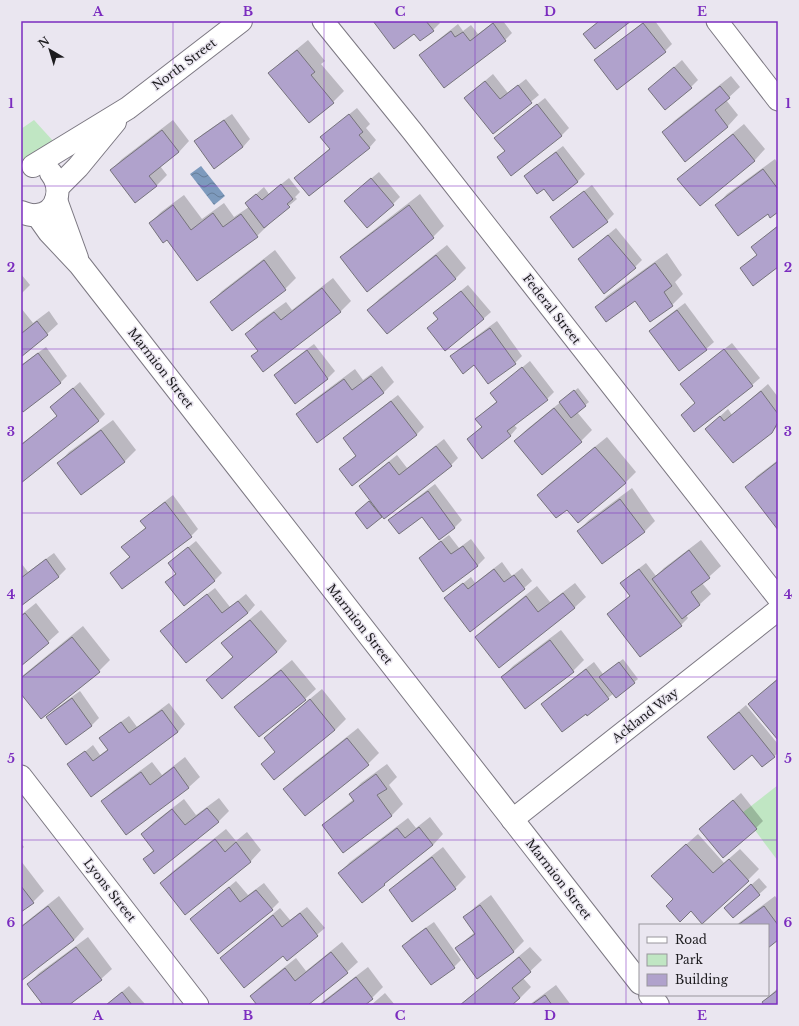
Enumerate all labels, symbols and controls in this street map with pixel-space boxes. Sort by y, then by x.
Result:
text: A [92,3,104,20]
text: B [243,3,253,20]
text: C [395,3,406,20]
text: D [544,3,556,20]
text: E [697,3,707,20]
north arrow [30,30,70,70]
text: N [35,33,53,51]
street label: North Street [149,35,219,93]
text: 1 [8,95,14,112]
text: 1 [785,95,791,112]
text: 2 [7,259,15,276]
text: 2 [784,259,792,276]
street label: Federal Street [520,271,584,348]
street label: Marmion Street [125,325,197,412]
text: 3 [7,423,15,440]
text: 3 [784,423,792,440]
street label: Marmion Street [324,581,396,668]
text: 4 [7,586,16,603]
text: 4 [784,586,793,603]
street label: Ackland Way [608,684,681,746]
text: 5 [7,750,15,767]
text: 5 [784,750,792,767]
street label: Marmion Street [523,836,595,923]
street label: Lyons Street [81,855,140,925]
text: 6 [7,914,16,931]
text: 6 [784,914,793,931]
legend [639,924,769,996]
text: Road [675,932,707,947]
text: Park [675,952,703,967]
text: Building [675,972,729,987]
text: A [92,1007,104,1024]
text: B [243,1007,253,1024]
text: C [395,1007,406,1024]
text: D [544,1007,556,1024]
text: E [697,1007,707,1024]

